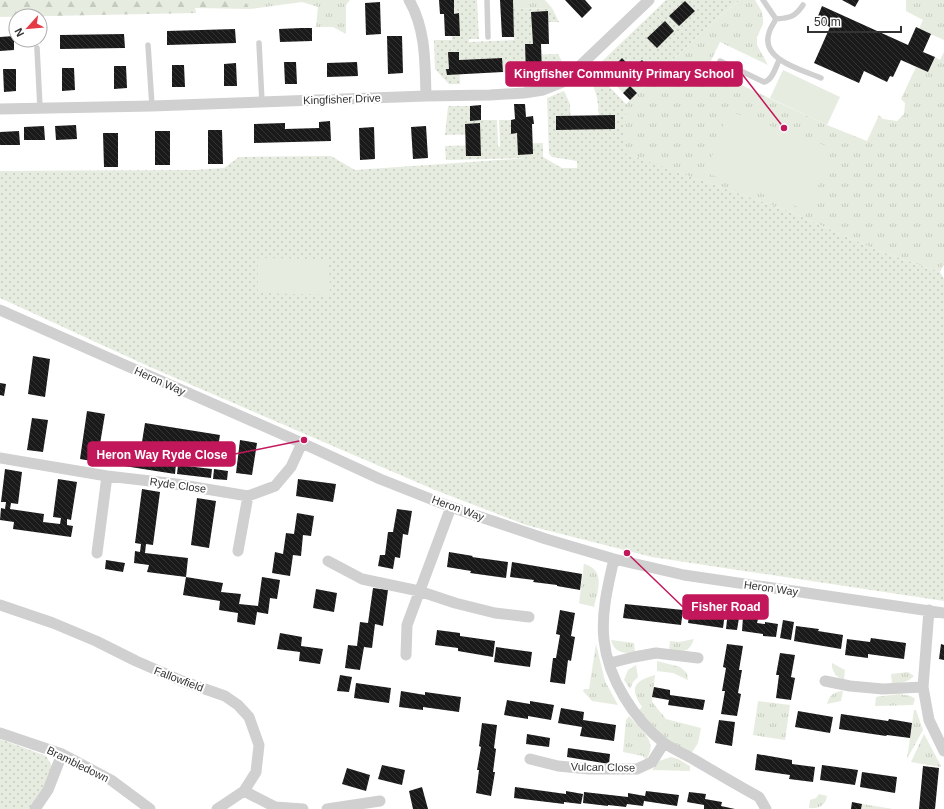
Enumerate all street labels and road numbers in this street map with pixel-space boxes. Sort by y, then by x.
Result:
street label: Kingfisher Drive [303,92,381,106]
street label: Heron Way [133,364,188,398]
street label: Ryde Close [149,475,207,495]
street label: Heron Way [430,493,486,523]
street label: Heron Way [743,578,799,598]
street label: Fallowfield [153,664,205,694]
street label: Brambledown [45,744,111,784]
street label: Vulcan Close [571,760,635,774]

